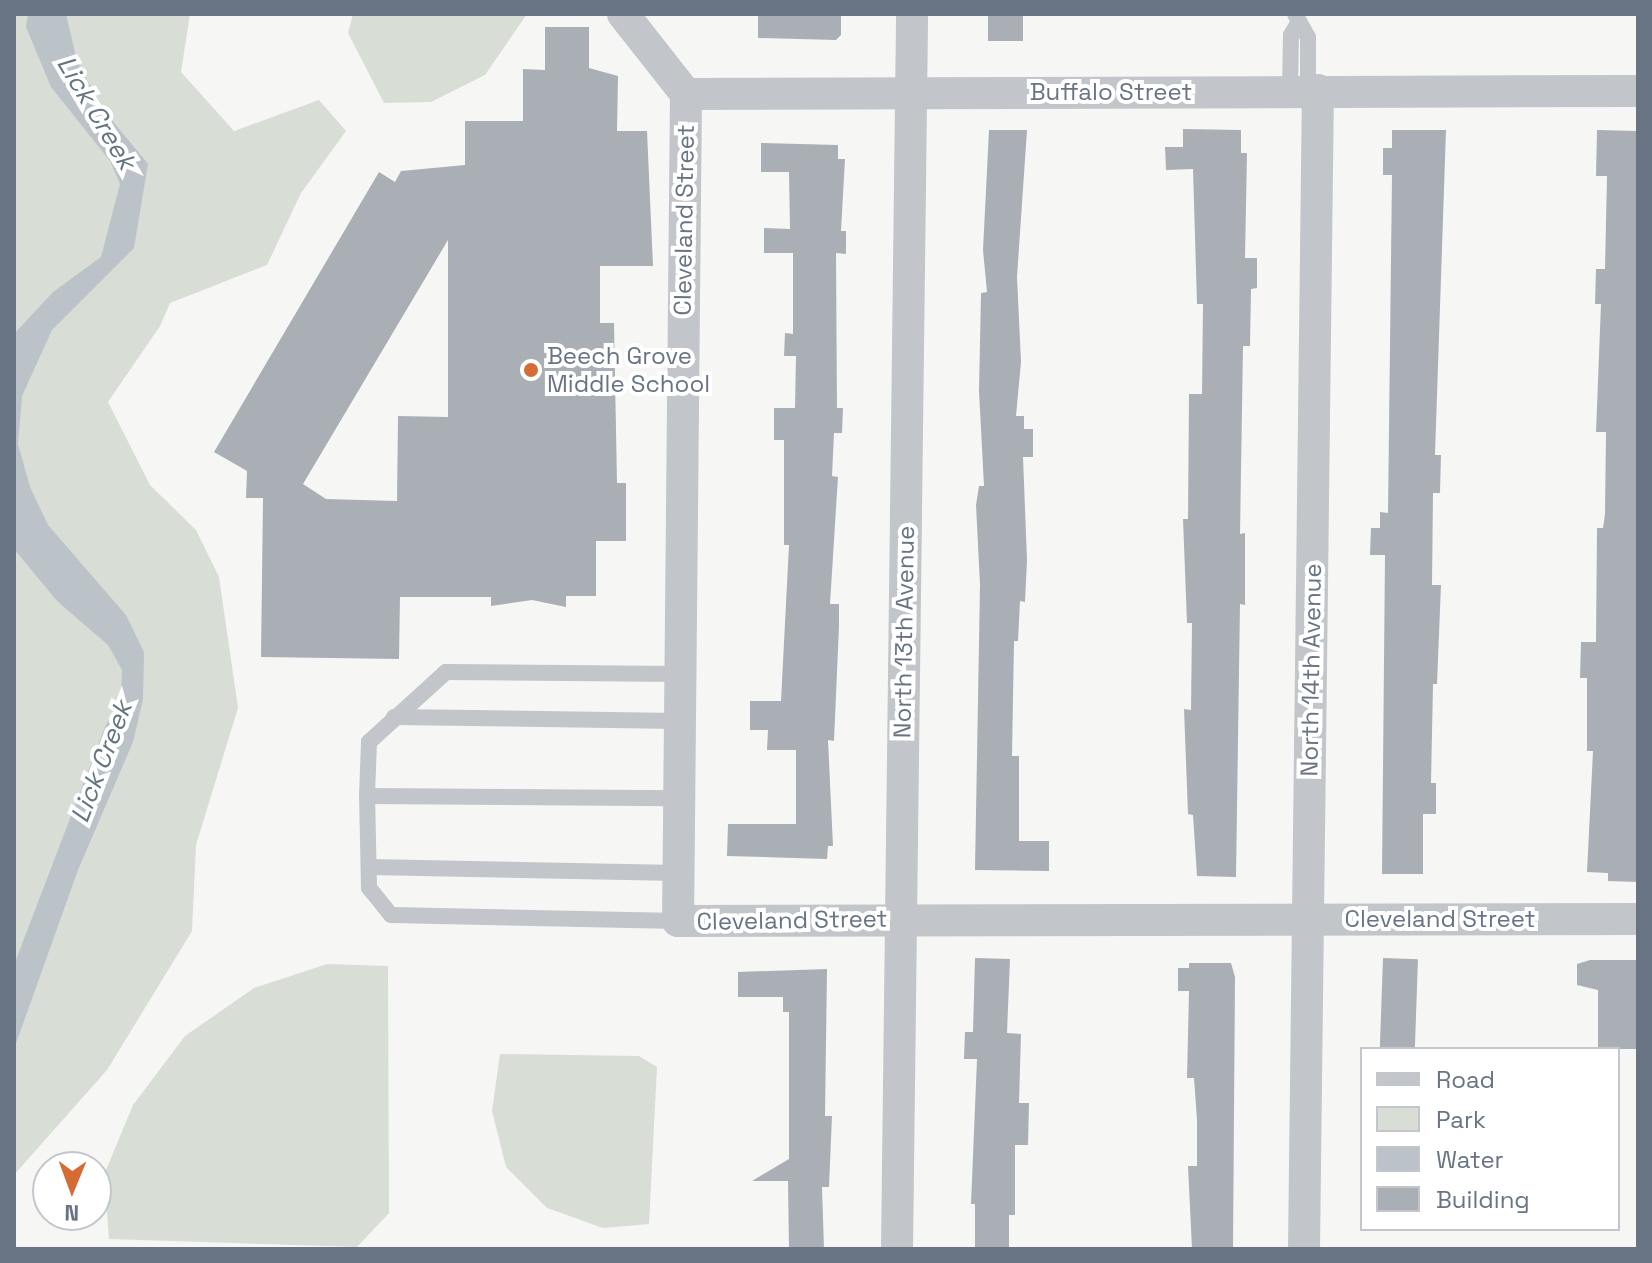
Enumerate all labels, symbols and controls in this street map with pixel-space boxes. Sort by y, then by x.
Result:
water label: Lick Creek [50,50,142,176]
street label: Buffalo Street [1030,78,1192,106]
street label: Cleveland Street [668,124,700,316]
place label: Beech Grove Middle School [547,342,710,398]
marker: Beech Grove Middle School [522,361,540,379]
street label: North 13th Avenue [888,525,920,739]
street label: North 14th Avenue [1295,563,1327,777]
water label: Lick Creek [65,697,139,827]
street label: Cleveland Street [696,904,888,936]
street label: Cleveland Street [1344,905,1536,933]
legend [1360,1047,1620,1231]
text: Road [1436,1064,1495,1095]
text: Park [1436,1104,1486,1135]
text: Water [1436,1144,1504,1175]
north arrow [32,1151,112,1231]
text: Building [1436,1184,1530,1215]
text: N [64,1199,79,1227]

